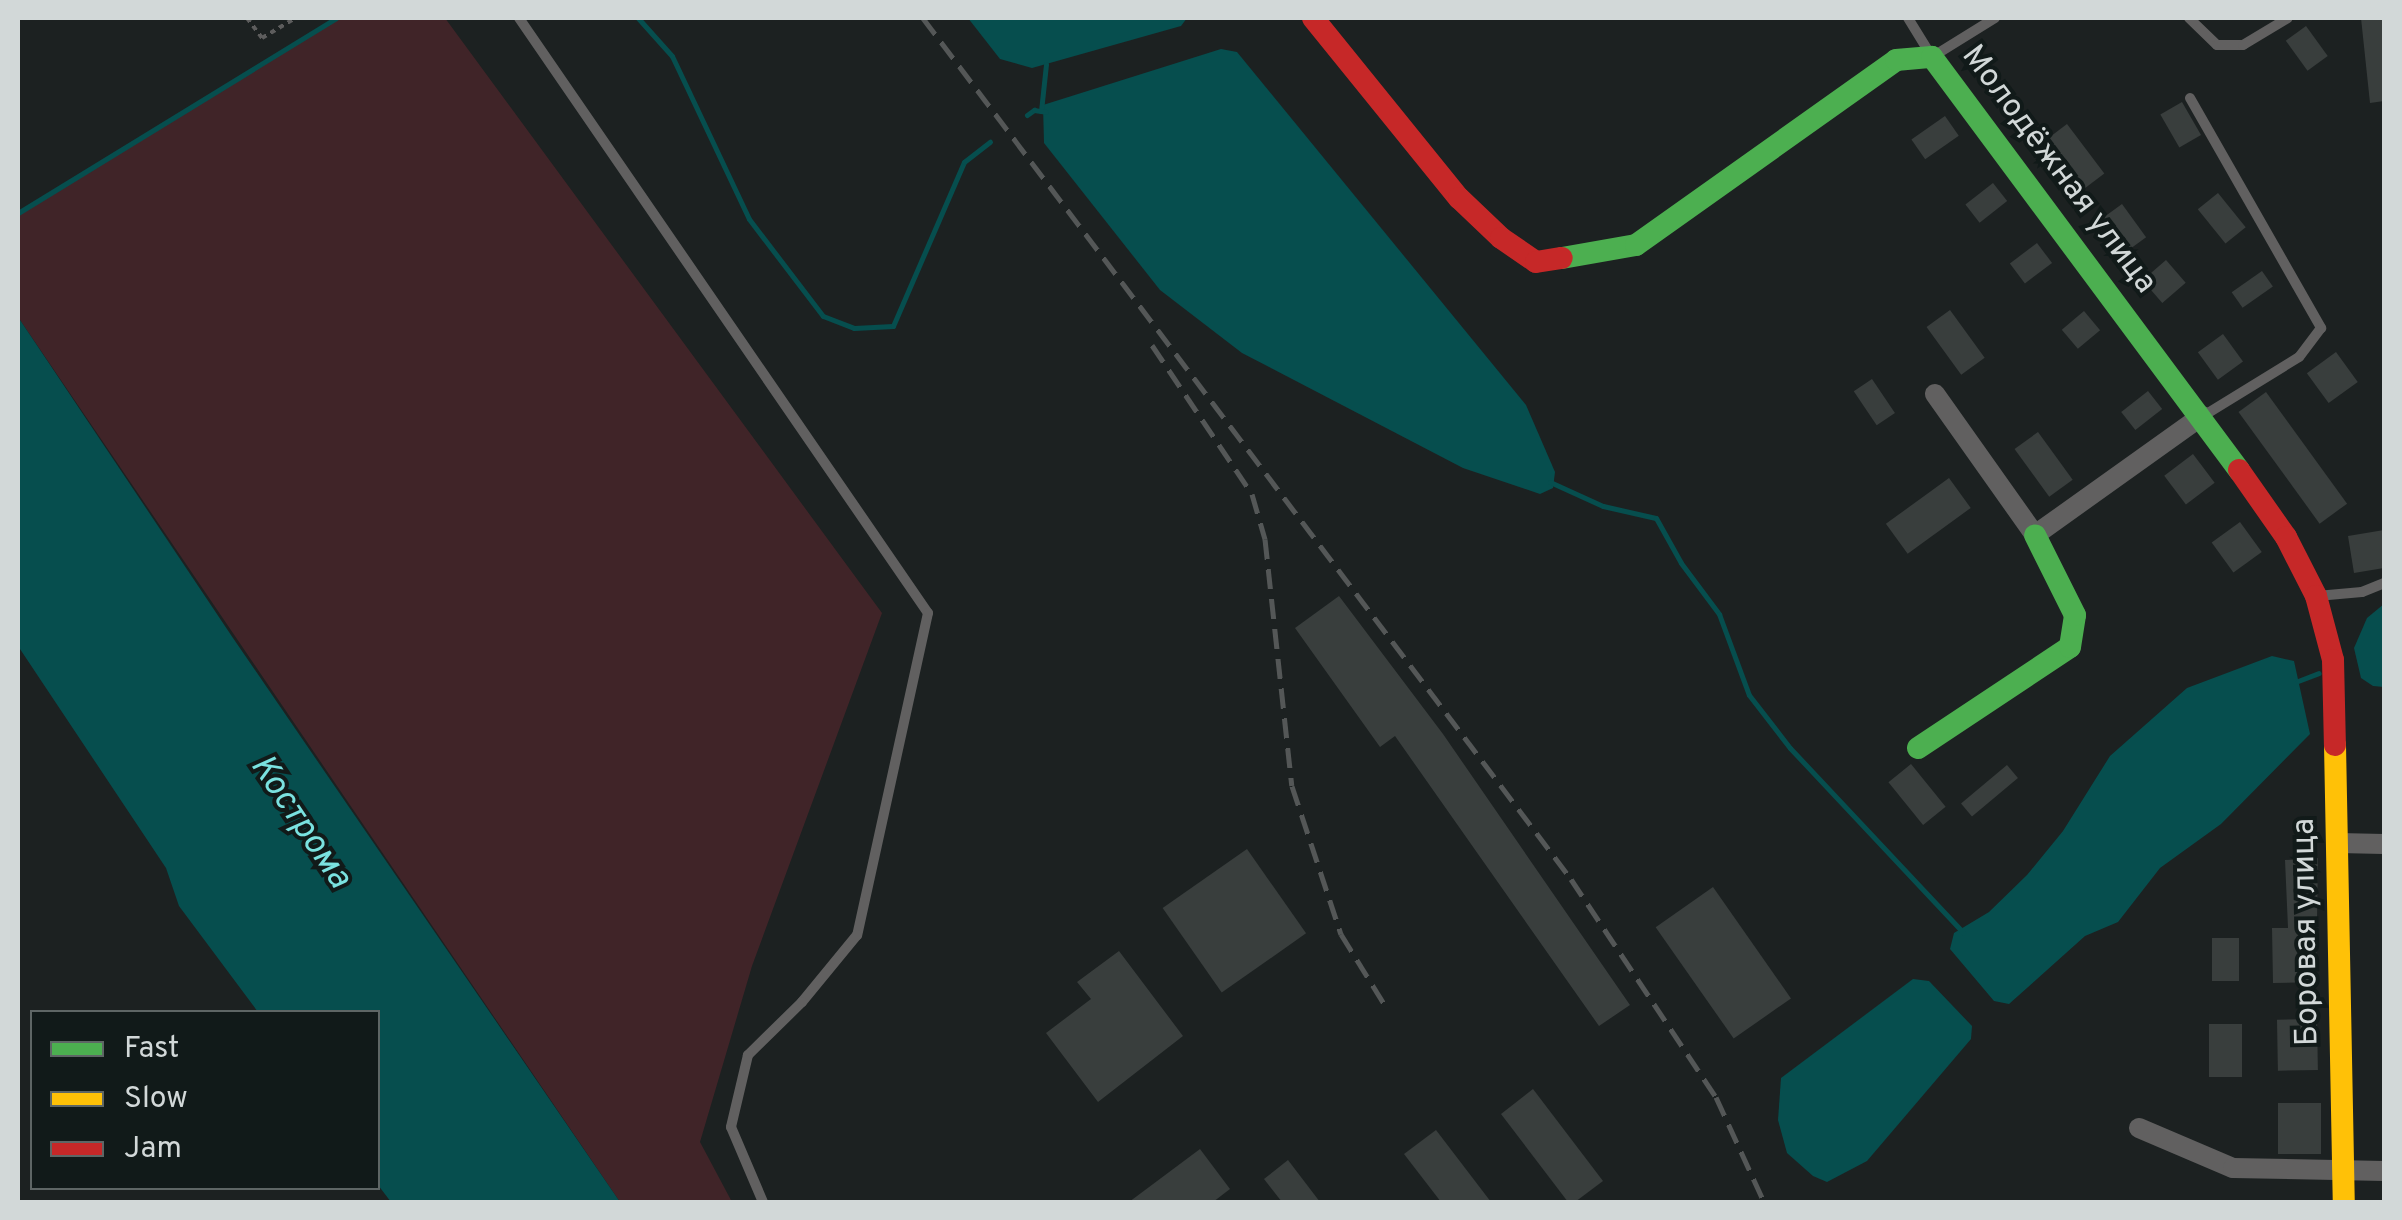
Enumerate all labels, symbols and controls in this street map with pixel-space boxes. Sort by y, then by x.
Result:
street label: Молодёжная улица [1952,38,2164,302]
water label: Кострома [240,747,360,897]
street label: Боровая улица [2286,818,2328,1046]
legend [30,1010,380,1190]
text: Fast [124,1031,179,1068]
text: Slow [124,1081,188,1118]
text: Jam [124,1131,182,1168]

